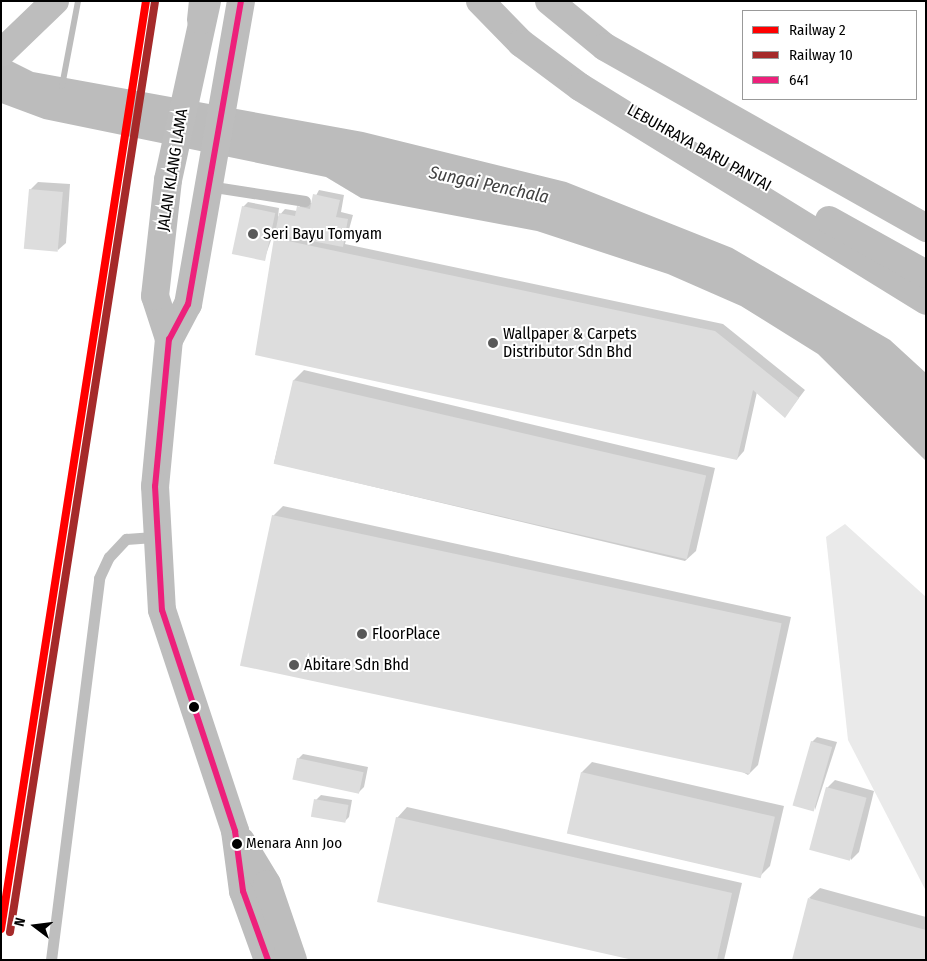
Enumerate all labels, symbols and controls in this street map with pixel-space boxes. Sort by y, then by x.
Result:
legend [742,10,917,100]
text: Railway 2 [789,21,846,39]
text: Railway 10 [789,46,853,64]
text: 641 [789,71,809,89]
street label: LEBUHRAYA BARU PANTAI [624,100,774,196]
street label: JALAN KLANG LAMA [154,107,192,233]
water label: Sungai Penchala [427,162,551,208]
place label: Seri Bayu Tomyam [263,224,382,244]
marker: Seri Bayu Tomyam [247,228,259,240]
place label: Wallpaper & Carpets Distributor Sdn Bhd [503,324,637,362]
marker: Wallpaper & Carpets Distributor Sdn Bhd [487,337,499,349]
place label: FloorPlace [372,624,440,644]
marker: FloorPlace [356,628,368,640]
place label: Abitare Sdn Bhd [304,655,409,675]
marker: Abitare Sdn Bhd [288,659,300,671]
unlabelled marker [189,702,199,712]
place label: Menara Ann Joo [246,835,342,853]
marker: Menara Ann Joo [232,839,242,849]
north arrow [10,901,60,951]
text: N [11,916,29,928]

